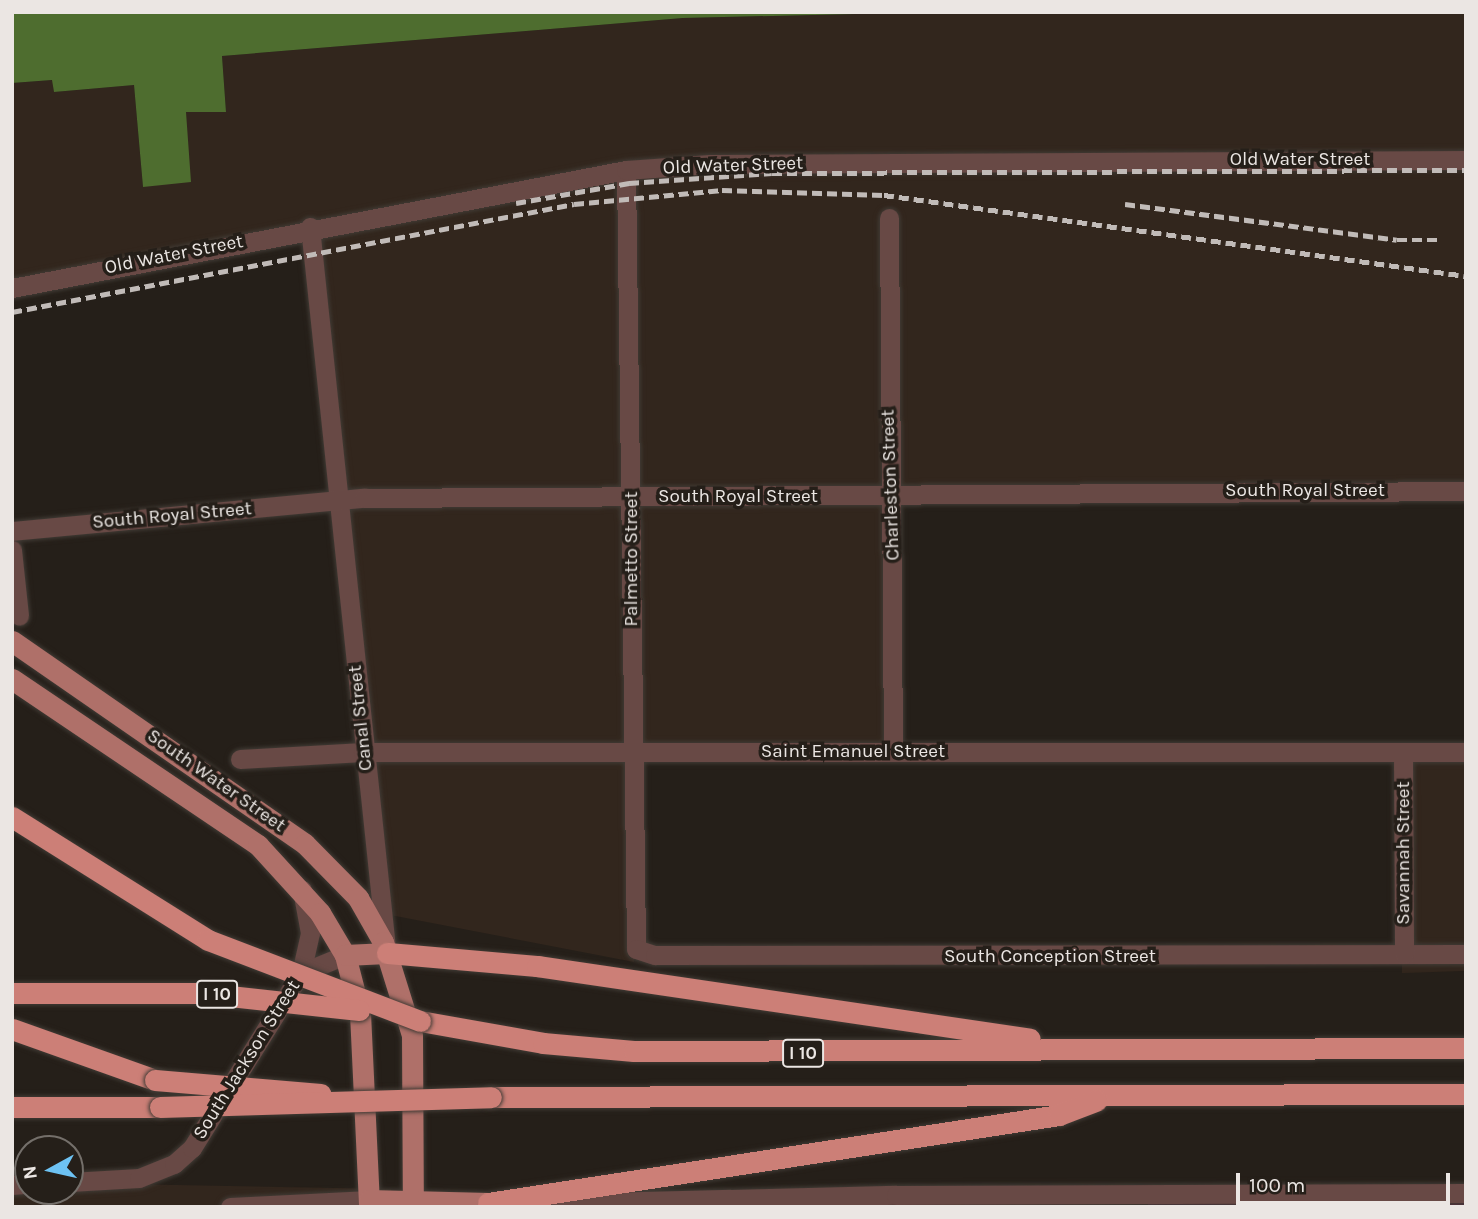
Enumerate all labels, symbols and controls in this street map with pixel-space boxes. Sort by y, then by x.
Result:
street label: Old Water Street [1230,149,1370,171]
street label: Old Water Street [662,152,804,180]
street label: Old Water Street [103,230,245,280]
street label: Charleston Street [877,409,905,561]
street label: South Royal Street [1225,480,1385,502]
street label: South Royal Street [658,486,818,508]
street label: Palmetto Street [621,491,643,627]
street label: South Royal Street [91,498,253,534]
street label: Canal Street [344,664,378,772]
street label: South Water Street [142,725,290,837]
street label: Saint Emanuel Street [761,741,945,763]
street label: Savannah Street [1393,781,1415,925]
street label: South Conception Street [944,946,1156,968]
street label: South Jackson Street [189,976,305,1144]
road number: I 10 [196,979,238,1009]
road number: I 10 [782,1038,824,1068]
north arrow [14,1135,84,1205]
scale bar [1240,1160,1454,1204]
text: N [18,1164,42,1181]
text: 100 m [1249,1173,1306,1197]

